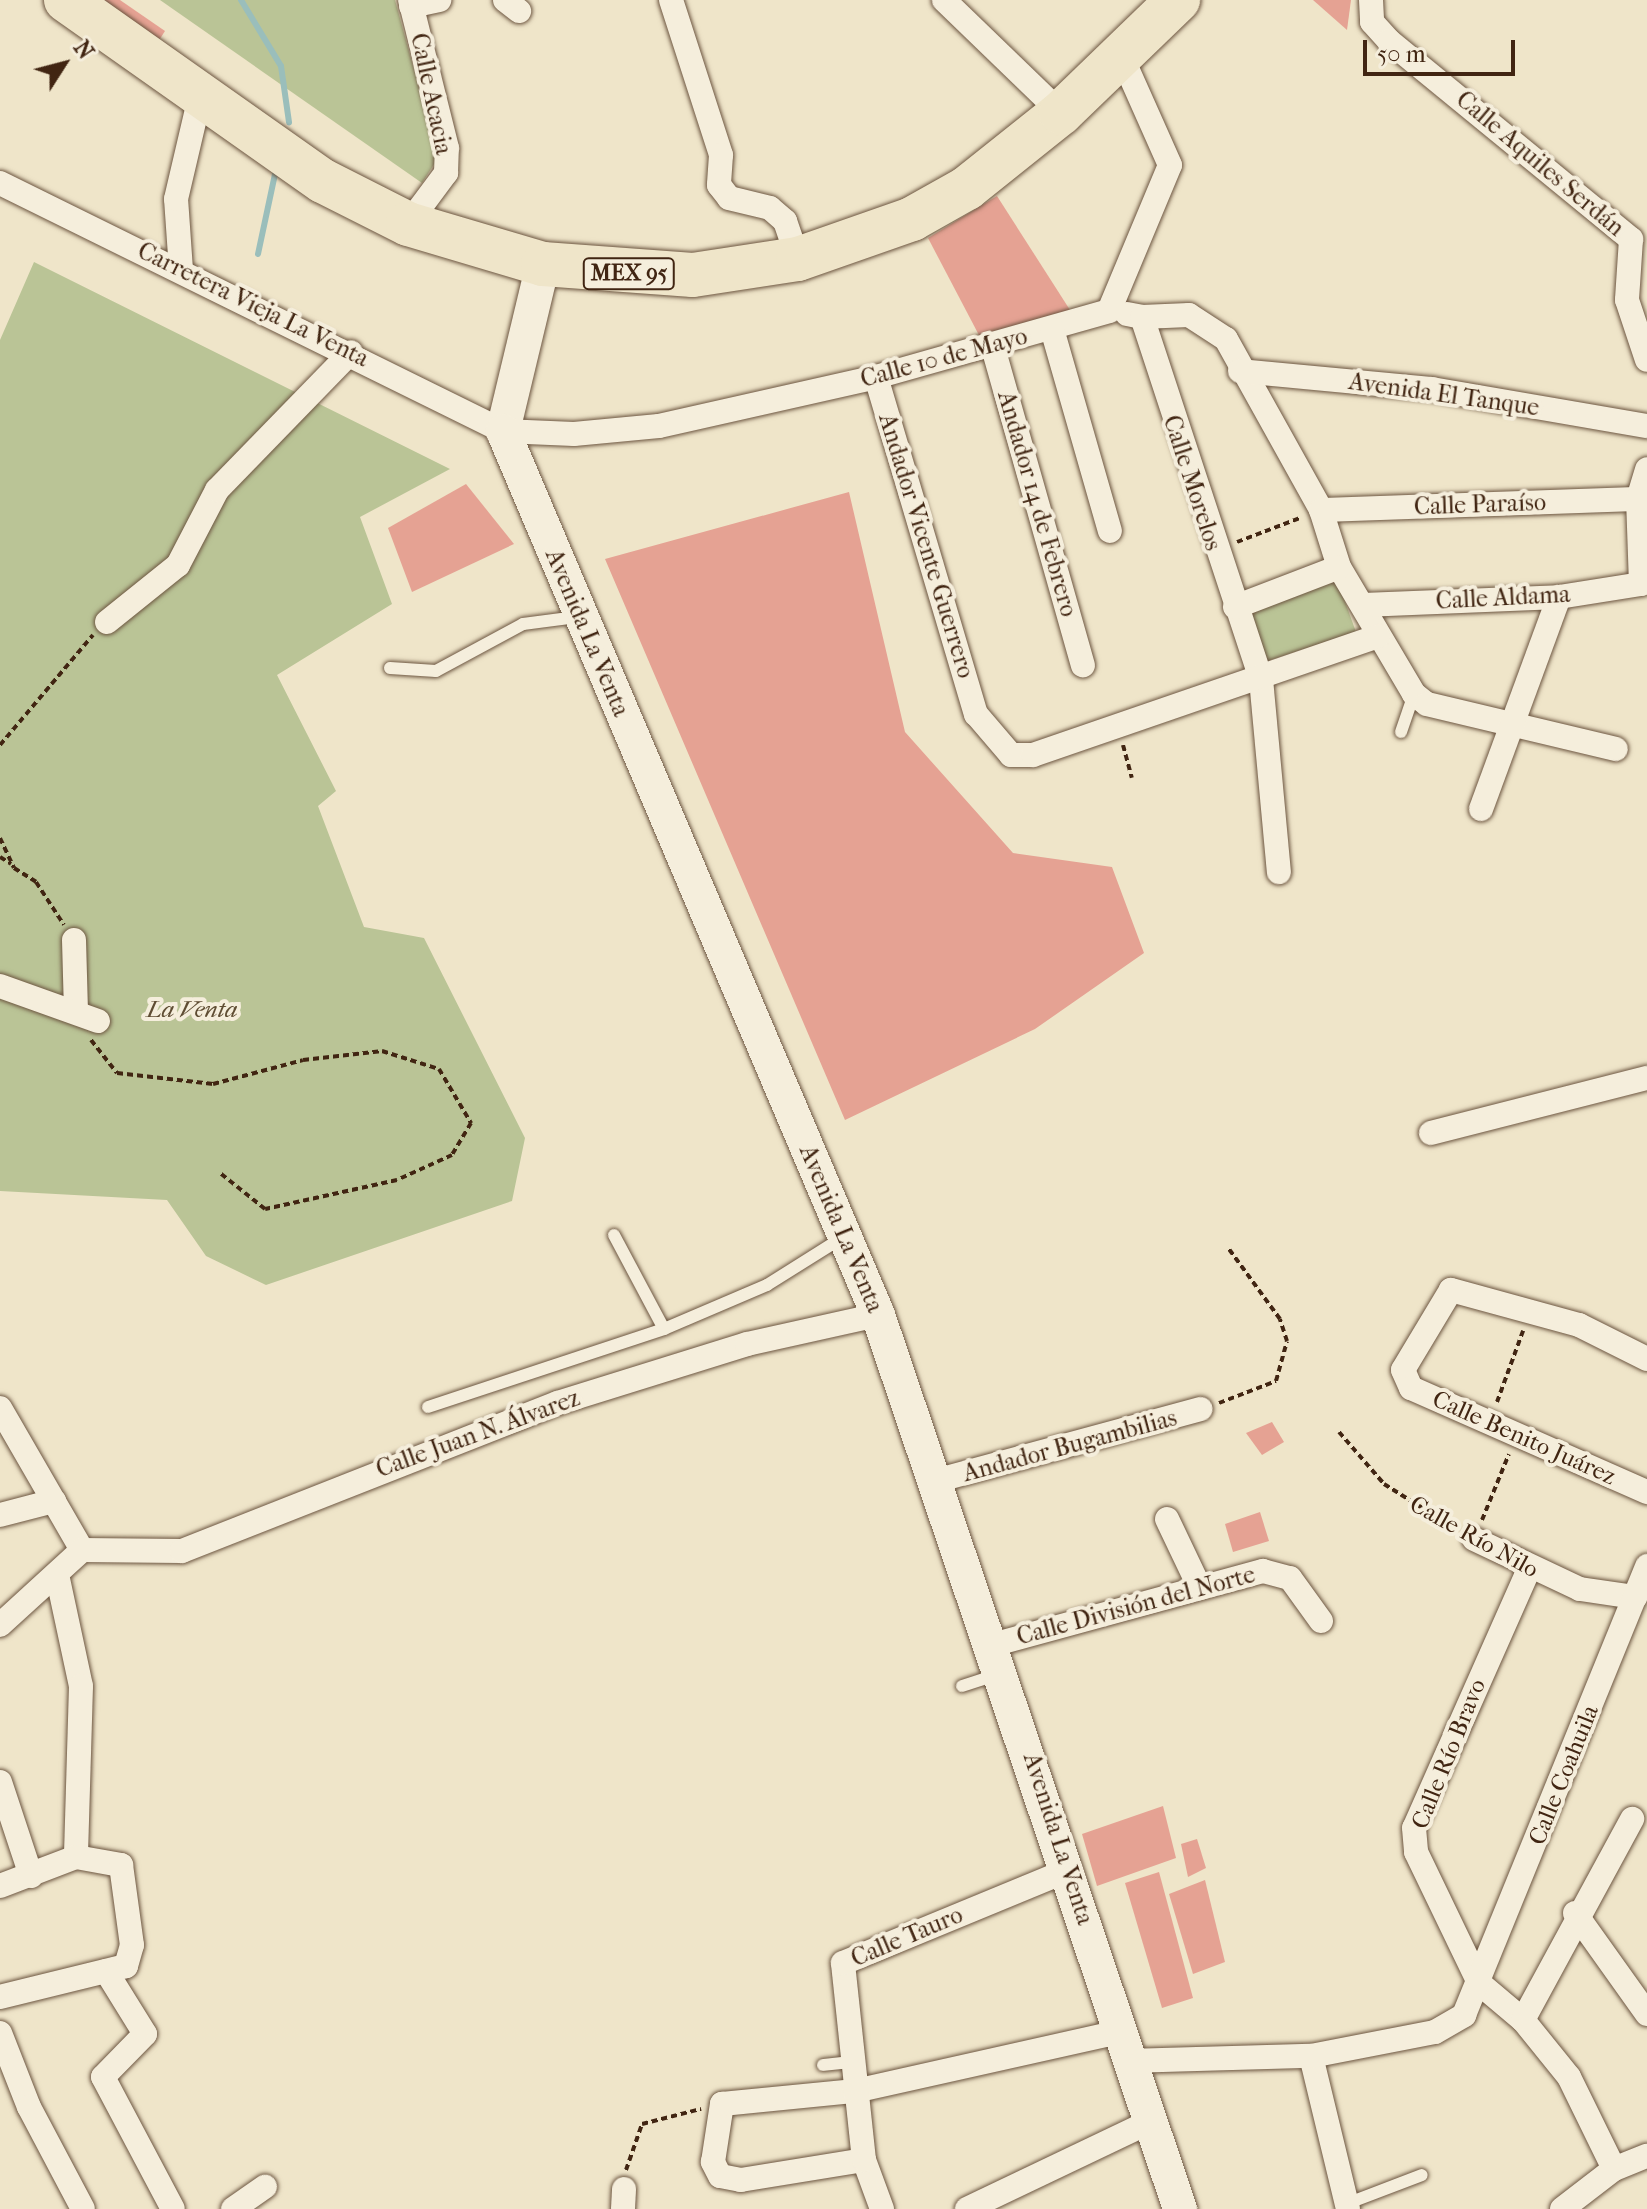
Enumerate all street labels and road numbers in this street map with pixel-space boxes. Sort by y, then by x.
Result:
street label: Calle Acacia [404,31,458,157]
street label: Calle Aquiles Serdán [1450,85,1630,243]
street label: Carretera Vieja La Venta [133,237,373,373]
road number: MEX 95 [581,256,677,292]
street label: Calle 10 de Mayo [857,322,1031,394]
street label: Avenida El Tanque [1347,367,1541,423]
street label: Andador 14 de Febrero [991,388,1083,620]
street label: Andador Vicente Guerrero [872,410,980,682]
street label: Calle Morelos [1157,412,1227,554]
street label: Calle Paraíso [1413,488,1547,522]
street label: Avenida La Venta [539,545,635,721]
street label: Calle Aldama [1435,580,1571,616]
street label: Avenida La Venta [793,1141,889,1317]
street label: Calle Juan N. Álvarez [372,1384,584,1484]
street label: Calle Benito Juárez [1428,1385,1620,1491]
street label: Andador Bugambilias [960,1404,1180,1488]
street label: Calle Río Nilo [1405,1490,1543,1584]
street label: Calle División del Norte [1014,1560,1258,1652]
street label: Calle Río Bravo [1406,1675,1492,1833]
street label: Calle Coahuila [1523,1701,1605,1849]
street label: Avenida La Venta [1017,1749,1099,1929]
street label: Calle Tauro [847,1901,967,1973]

